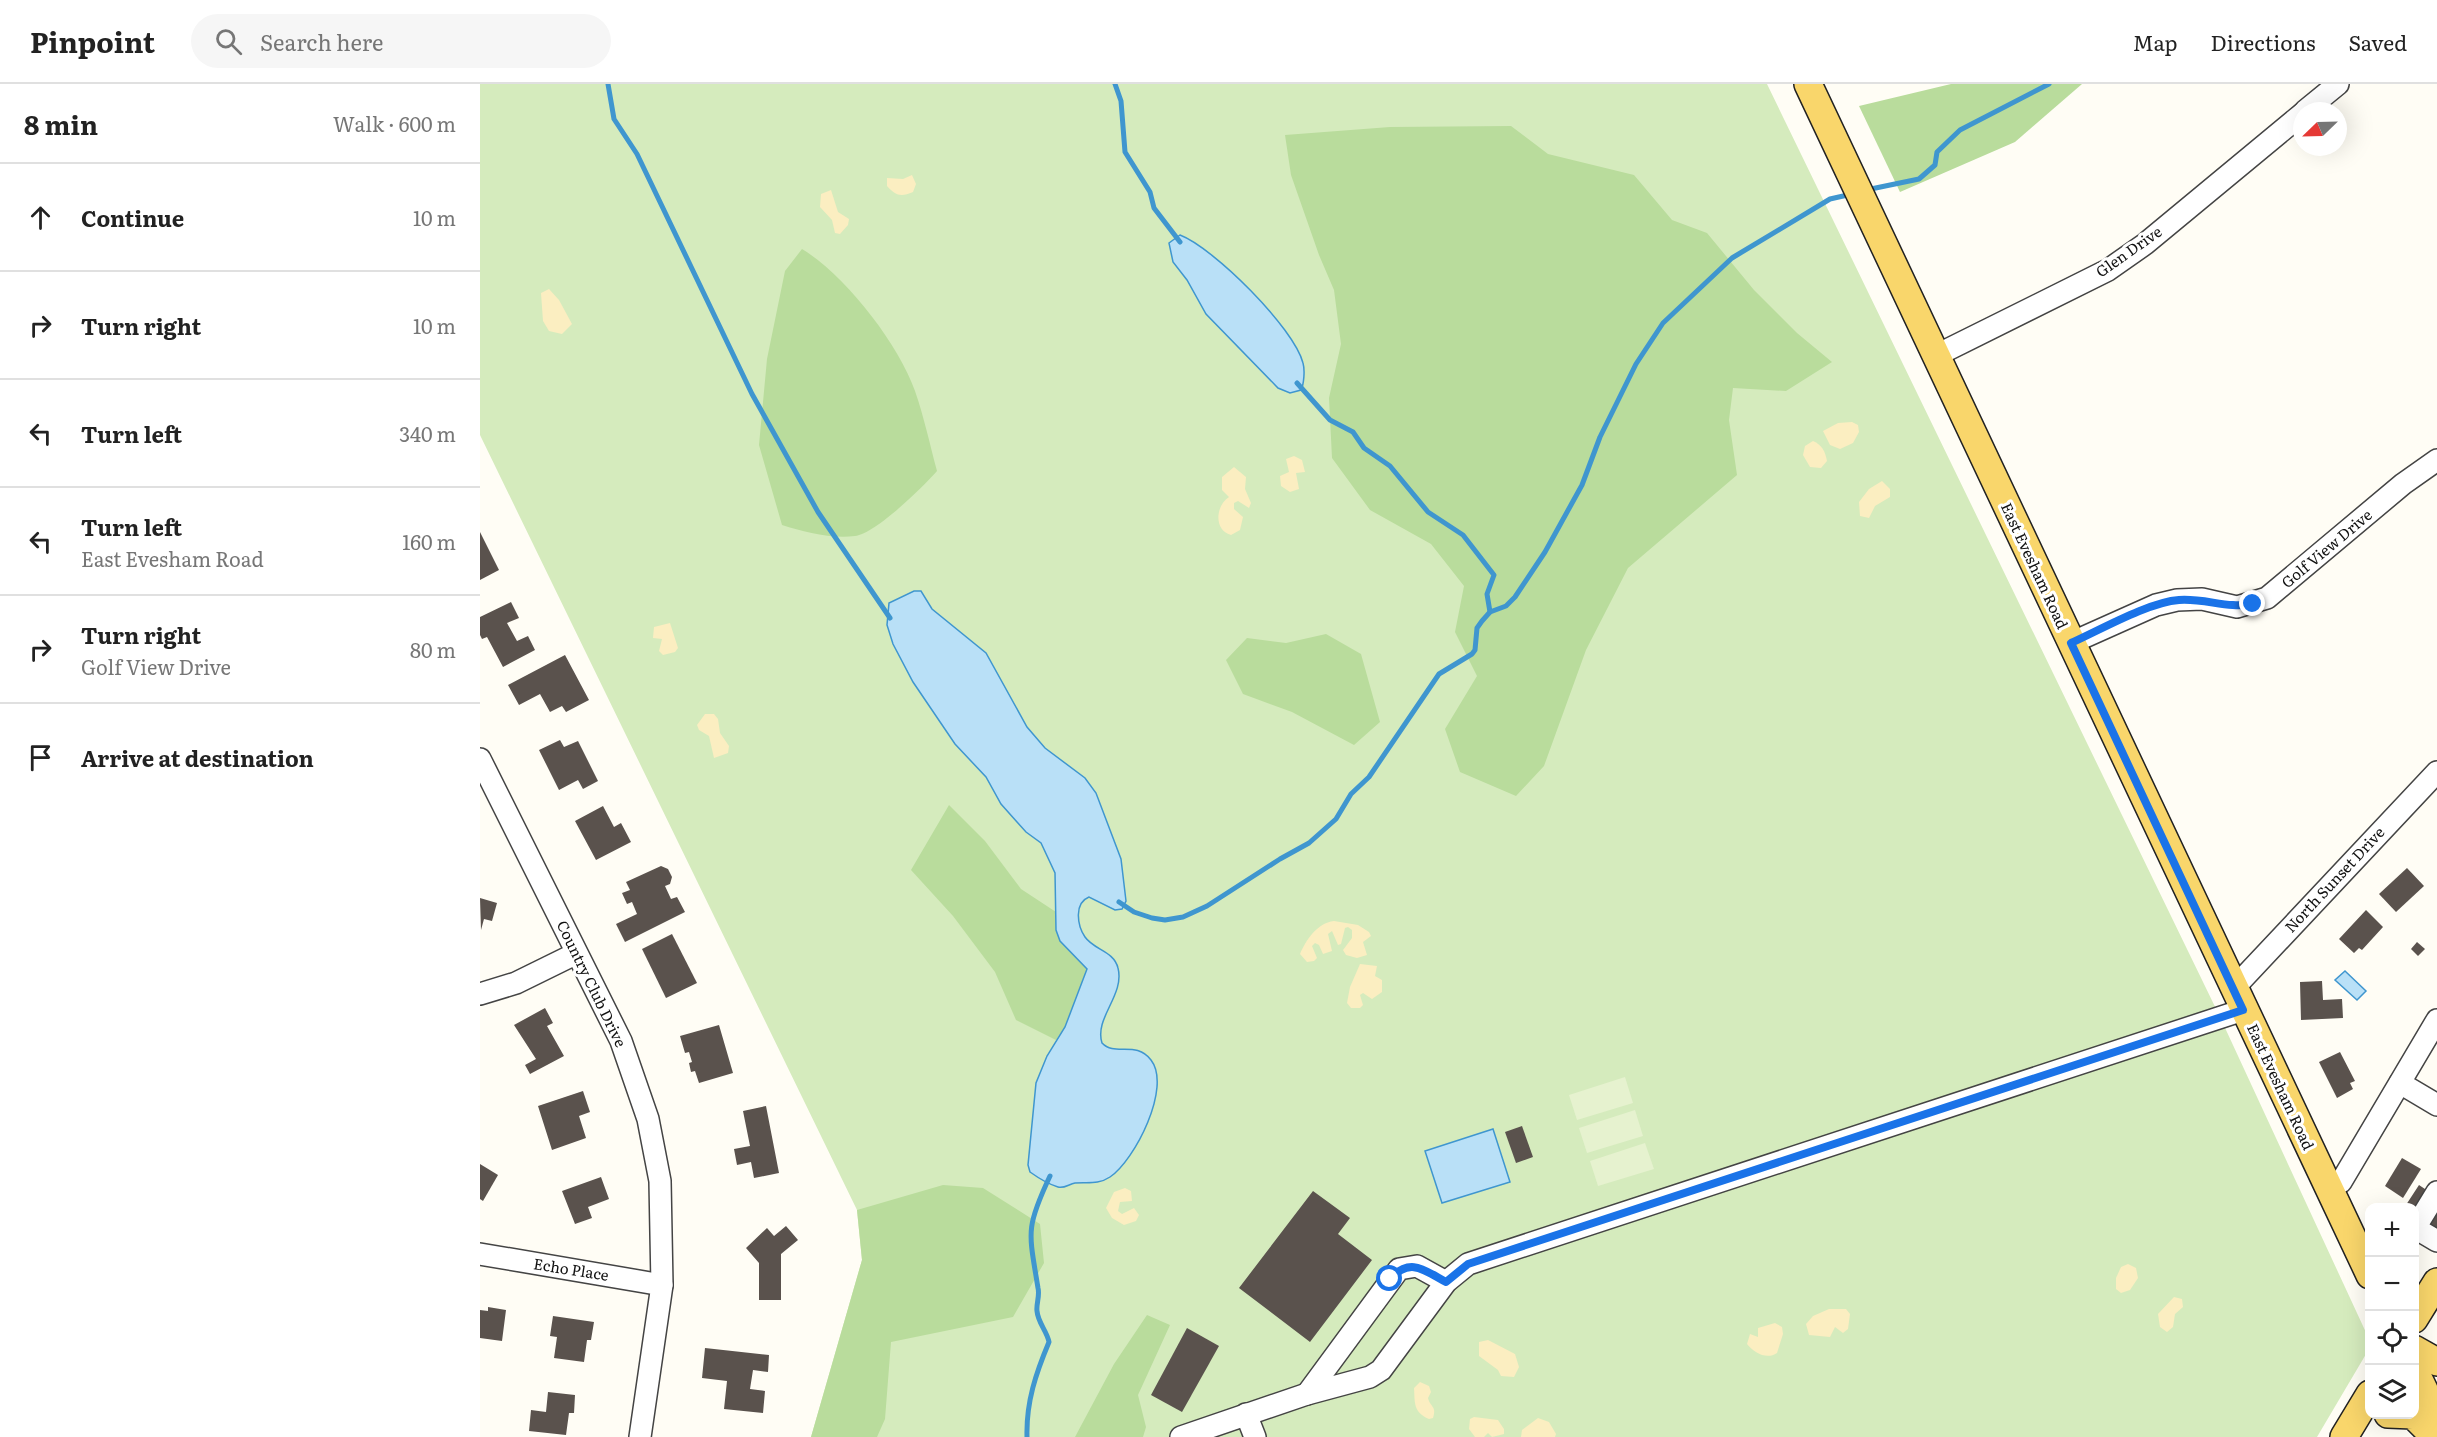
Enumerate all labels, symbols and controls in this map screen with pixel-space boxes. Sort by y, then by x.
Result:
search box [191,14,611,68]
text: Pinpoint [30,20,155,62]
icon: search [212,25,245,58]
text: Search here [260,25,383,58]
text: Map [2133,26,2178,57]
text: Directions [2211,26,2316,57]
text: Saved [2349,26,2407,57]
north arrow [2293,102,2347,156]
text: 8 min [24,104,98,143]
text: Walk · 600 m [333,108,456,138]
icon: ahead [24,201,57,234]
text: Continue [81,201,184,234]
text: 10 m [413,202,456,232]
street label: Glen Drive [2090,219,2166,282]
icon: right [24,309,57,342]
text: Turn right [81,309,201,342]
text: 10 m [413,310,456,340]
icon: left [24,417,57,450]
text: Turn left [81,417,182,450]
text: 340 m [399,418,456,448]
street label: East Evesham Road [1996,498,2075,632]
street label: Golf View Drive [2276,503,2377,593]
text: Turn left [81,510,182,543]
icon: left [24,525,57,558]
text: 160 m [402,526,456,556]
text: East Evesham Road [81,543,264,573]
route end [2239,590,2265,616]
text: Turn right [81,618,201,651]
icon: right [24,633,57,666]
text: 80 m [410,634,456,664]
text: Golf View Drive [81,651,231,681]
icon: arrive [24,741,57,774]
text: Arrive at destination [81,741,314,774]
street label: North Sunset Drive [2279,821,2389,937]
street label: Country Club Drive [552,916,633,1051]
street label: East Evesham Road [2242,1019,2321,1153]
map controls [2365,1203,2419,1419]
button: + [2365,1203,2419,1257]
street label: Echo Place [532,1251,611,1286]
button: − [2365,1257,2419,1311]
route start [1376,1265,1402,1291]
button: locate [2365,1311,2419,1365]
button: layers [2365,1365,2419,1419]

